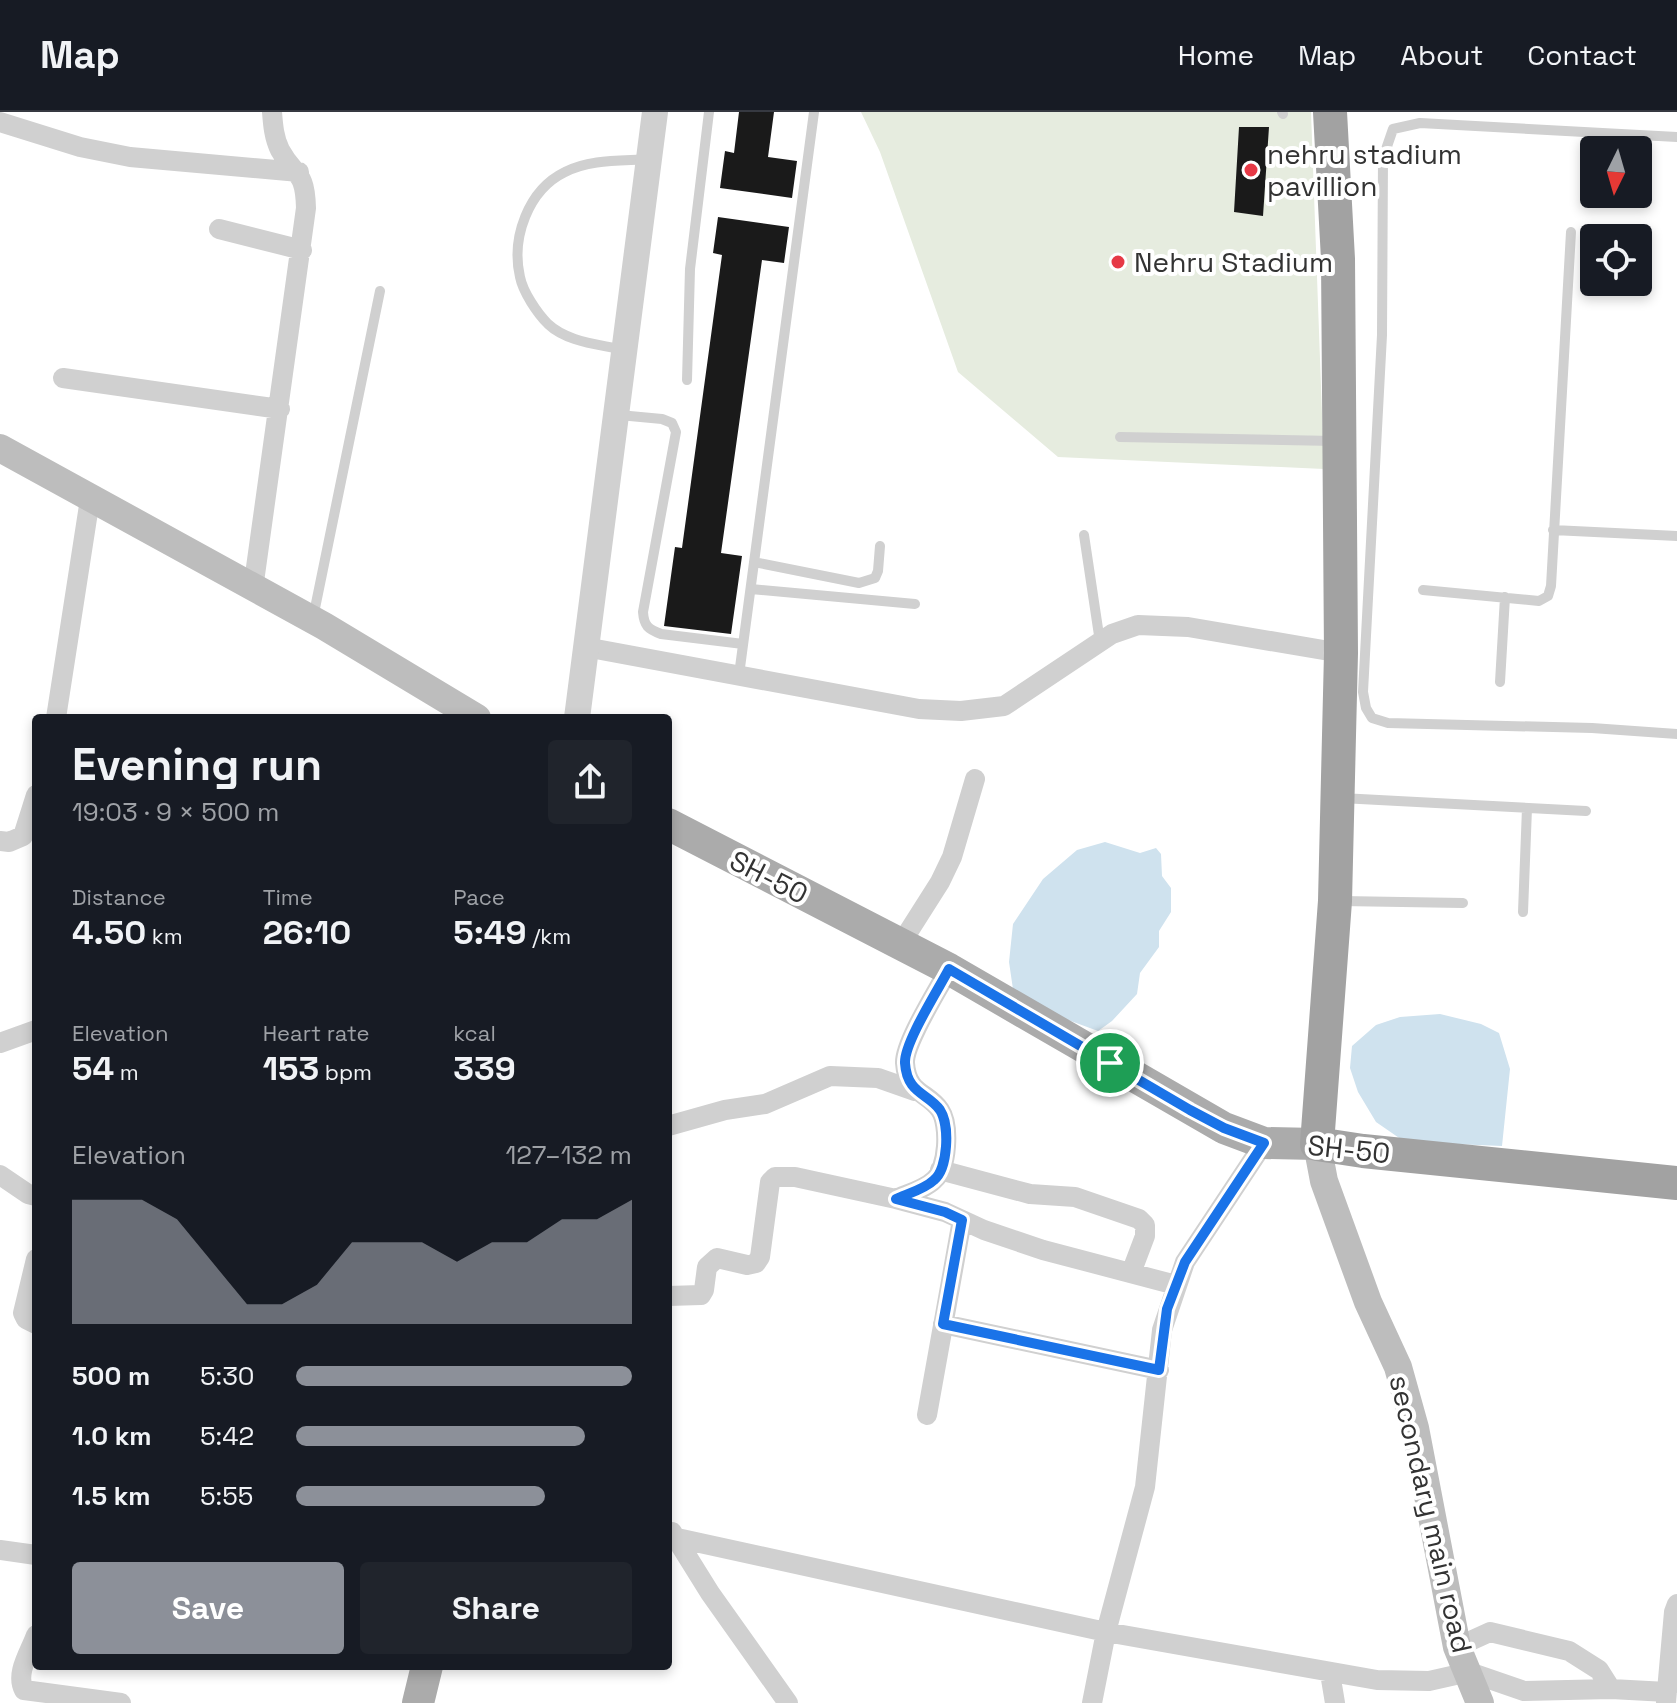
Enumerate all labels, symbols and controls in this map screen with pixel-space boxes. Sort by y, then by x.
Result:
text: Map [40,31,120,79]
text: Home [1178,37,1254,73]
text: Map [1298,37,1356,73]
text: About [1400,37,1483,73]
text: Contact [1527,37,1637,73]
place label: nehru stadium pavillion [1267,136,1462,204]
north arrow [1580,136,1652,208]
map controls [1580,136,1652,296]
marker: nehru stadium pavillion [1242,161,1260,179]
button: locate [1580,224,1652,296]
place label: Nehru Stadium [1134,244,1333,280]
marker: Nehru Stadium [1109,253,1127,271]
text: Evening run [72,737,322,793]
button: share [548,740,632,824]
text: 19:03 · 9 × 500 m [72,795,279,829]
street label: SH-50 [724,842,814,912]
text: Distance [72,883,166,911]
text: Time [263,883,313,911]
text: Pace [453,883,505,911]
text: 4.50 [72,911,146,954]
text: 26:10 [263,911,351,954]
text: 5:49 [453,911,527,954]
text: km [146,922,183,950]
text: /km [527,922,571,950]
text: Elevation [72,1019,168,1047]
text: Heart rate [263,1019,369,1047]
text: kcal [453,1019,496,1047]
pin [1076,1029,1144,1097]
icon: arrive [1088,1041,1132,1085]
text: 54 [72,1047,114,1090]
text: 153 [263,1047,319,1090]
text: 339 [453,1047,516,1090]
text: m [114,1058,139,1086]
text: bpm [319,1058,372,1086]
street label: SH-50 [1306,1127,1392,1171]
text: Elevation [72,1138,186,1172]
text: 127–132 m [505,1138,632,1172]
text: 500 m [72,1359,150,1393]
text: 5:30 [200,1359,255,1393]
street label: secondary main road [1382,1372,1480,1656]
text: 1.0 km [72,1419,152,1453]
text: 5:42 [200,1419,254,1453]
text: 1.5 km [72,1479,151,1513]
text: 5:55 [200,1479,253,1513]
button: Save [72,1562,344,1654]
button: Share [360,1562,632,1654]

